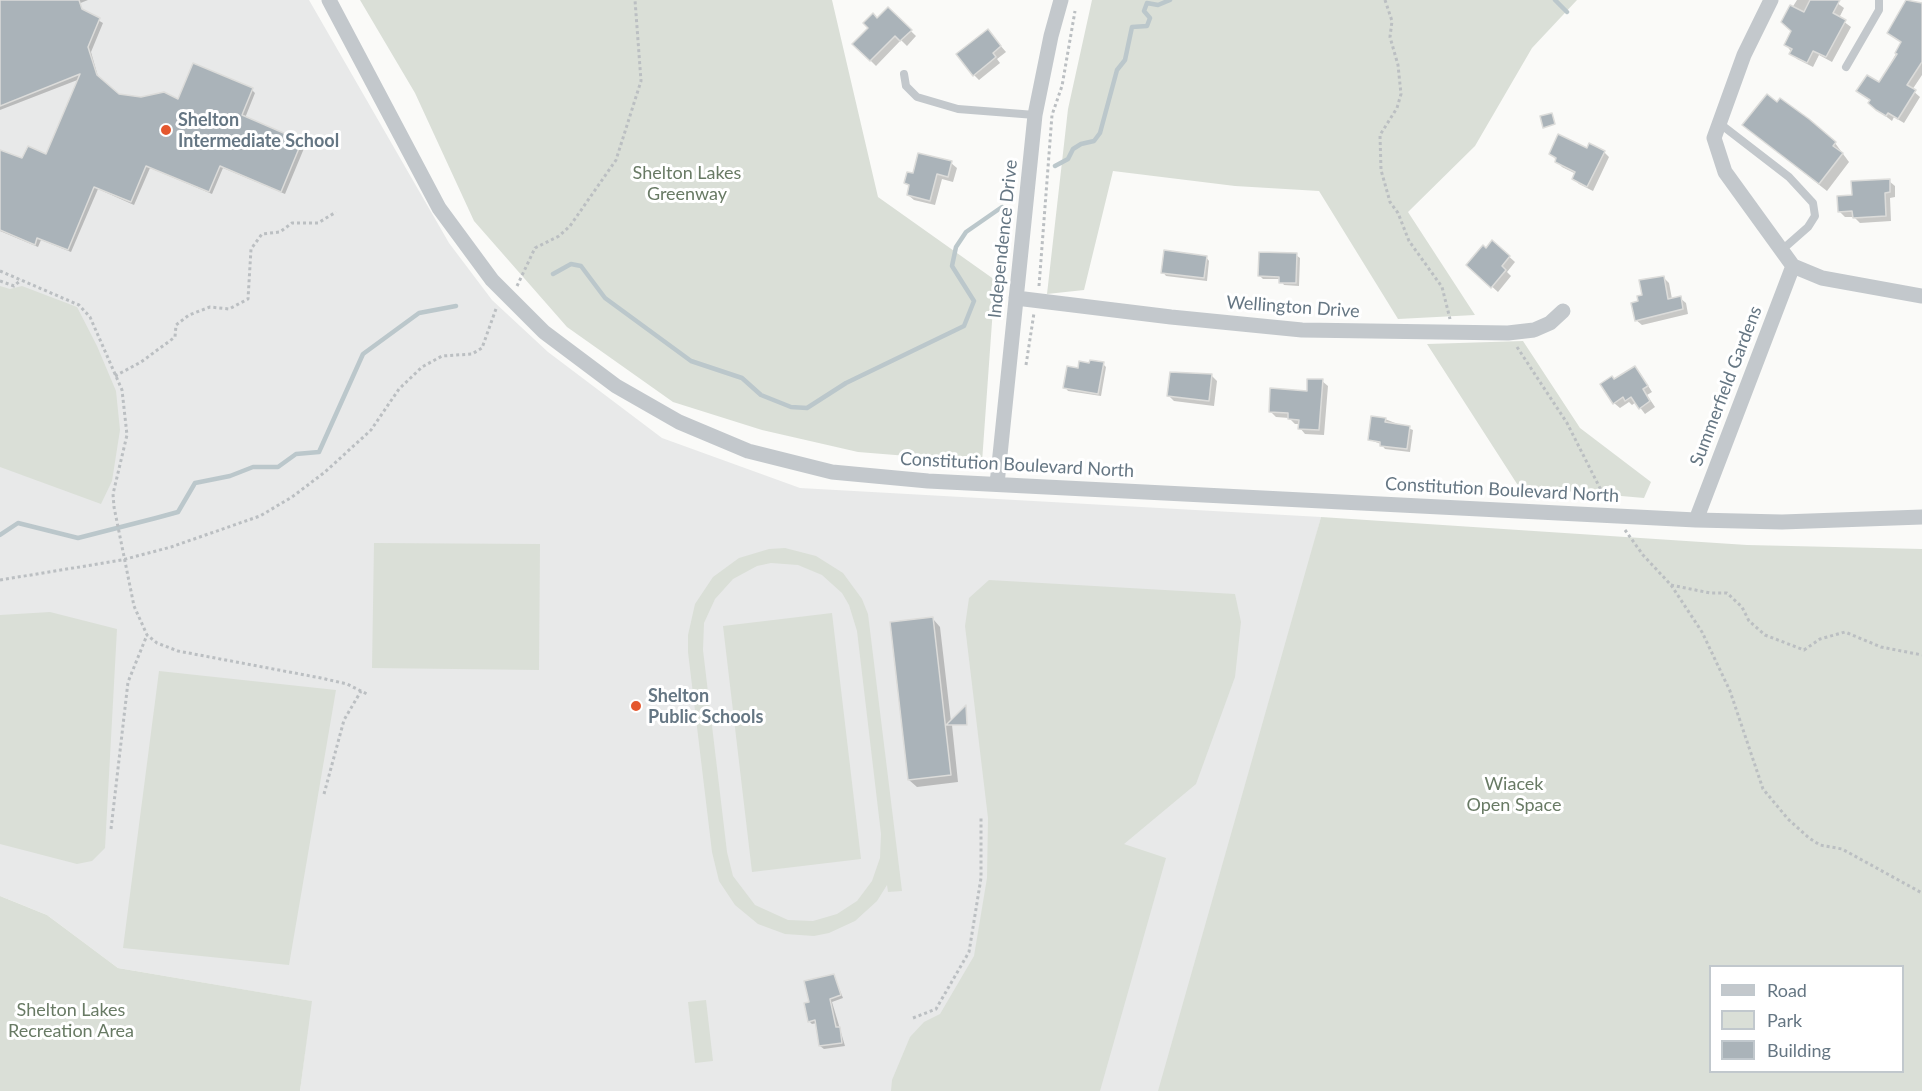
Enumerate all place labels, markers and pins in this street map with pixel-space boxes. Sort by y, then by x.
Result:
place label: Shelton Intermediate School [178,109,339,152]
marker: Shelton Intermediate School [159,123,173,137]
place label: Shelton Public Schools [648,685,763,728]
marker: Shelton Public Schools [629,699,643,713]

